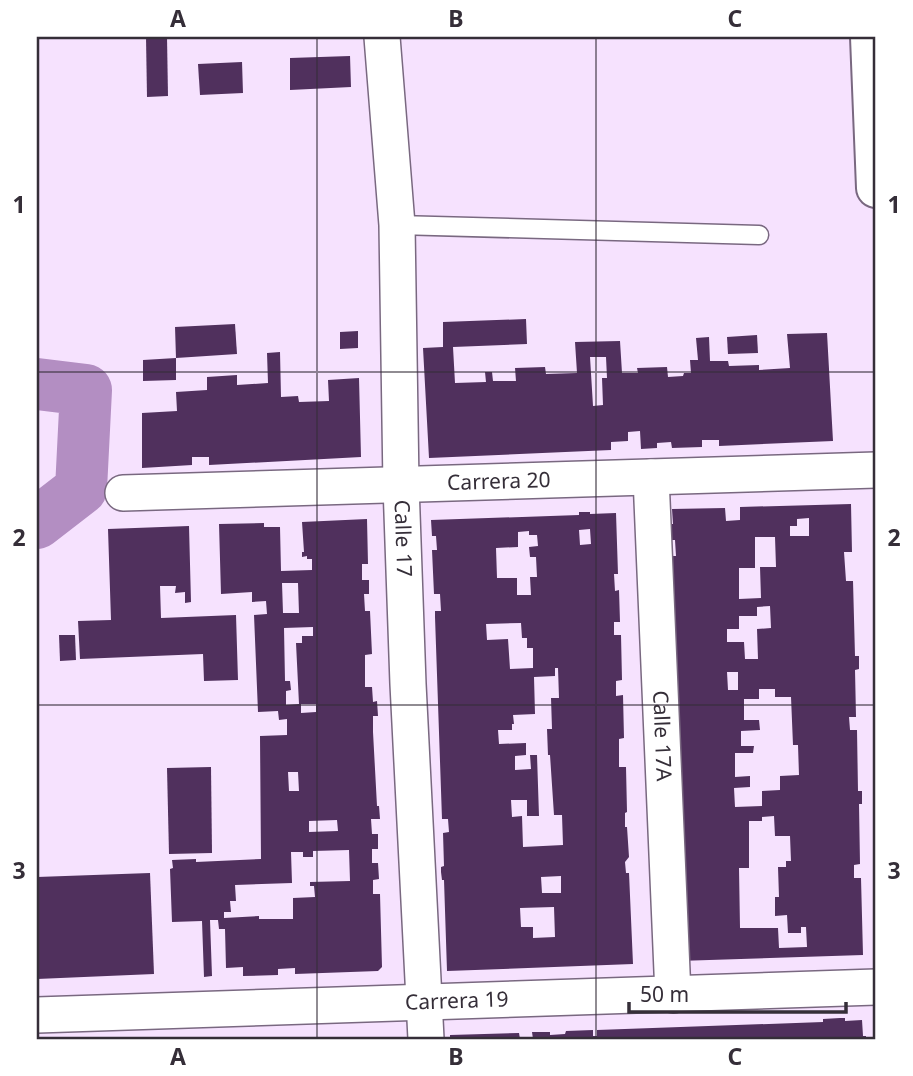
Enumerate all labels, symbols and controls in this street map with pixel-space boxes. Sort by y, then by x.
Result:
text: A [170,2,186,34]
text: B [448,2,464,34]
text: C [728,2,743,34]
text: 1 [12,188,26,220]
text: 1 [887,188,901,220]
street label: Carrera 20 [447,465,551,496]
street label: Calle 17 [389,499,419,577]
text: 2 [12,521,26,553]
text: 2 [887,521,901,553]
street label: Calle 17A [647,690,679,782]
text: 3 [12,854,26,886]
text: 3 [887,854,901,886]
scale bar [629,971,846,1015]
text: 50 m [640,980,689,1008]
street label: Carrera 19 [405,984,509,1016]
text: A [170,1040,186,1072]
text: B [448,1040,464,1072]
text: C [728,1040,743,1072]

